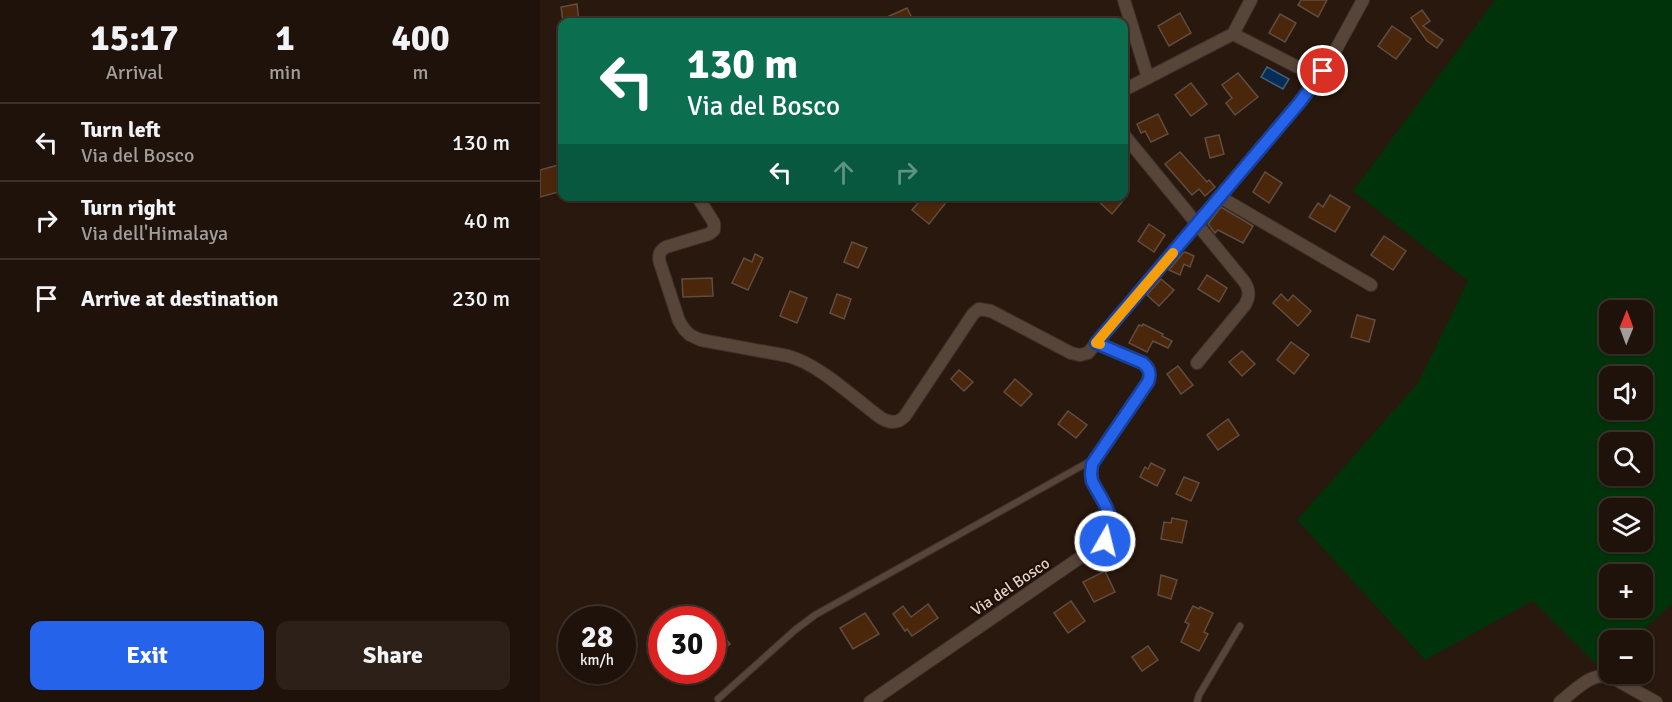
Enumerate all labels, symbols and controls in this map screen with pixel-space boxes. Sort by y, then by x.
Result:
text: 15:17 [90,16,179,61]
text: 1 [275,16,295,61]
text: 400 [391,16,450,61]
text: 130 m [687,39,798,90]
icon: left [588,42,666,120]
pin [1297,45,1348,96]
icon: arrive [1306,54,1339,87]
text: Arrival [106,60,163,85]
text: min [269,60,301,85]
text: m [413,60,429,85]
text: Via del Bosco [687,90,840,123]
text: Turn left [81,116,161,143]
icon: left [30,126,63,159]
text: 130 m [452,129,510,156]
text: Via del Bosco [81,143,194,168]
icon: left [764,156,797,189]
icon: ahead [827,156,860,189]
icon: right [890,156,923,189]
text: Turn right [81,194,176,221]
icon: right [30,204,63,237]
text: 40 m [464,207,510,234]
text: Via dell'Himalaya [81,221,228,246]
icon: arrive [30,282,63,315]
text: Arrive at destination [81,285,278,312]
text: 230 m [452,285,510,312]
north arrow [1599,300,1653,354]
map controls [1599,300,1653,684]
button: sound [1599,366,1653,420]
button: search [1599,432,1653,486]
button: layers [1599,498,1653,552]
position arrow [1073,509,1137,573]
street label: Via del Bosco [967,553,1054,620]
button: + [1599,564,1653,618]
speed limit sign: 30 [648,606,726,684]
text: 28 [581,619,613,656]
button: Exit [30,621,264,690]
button: Share [276,621,510,690]
button: − [1599,630,1653,684]
text: km/h [580,651,614,669]

